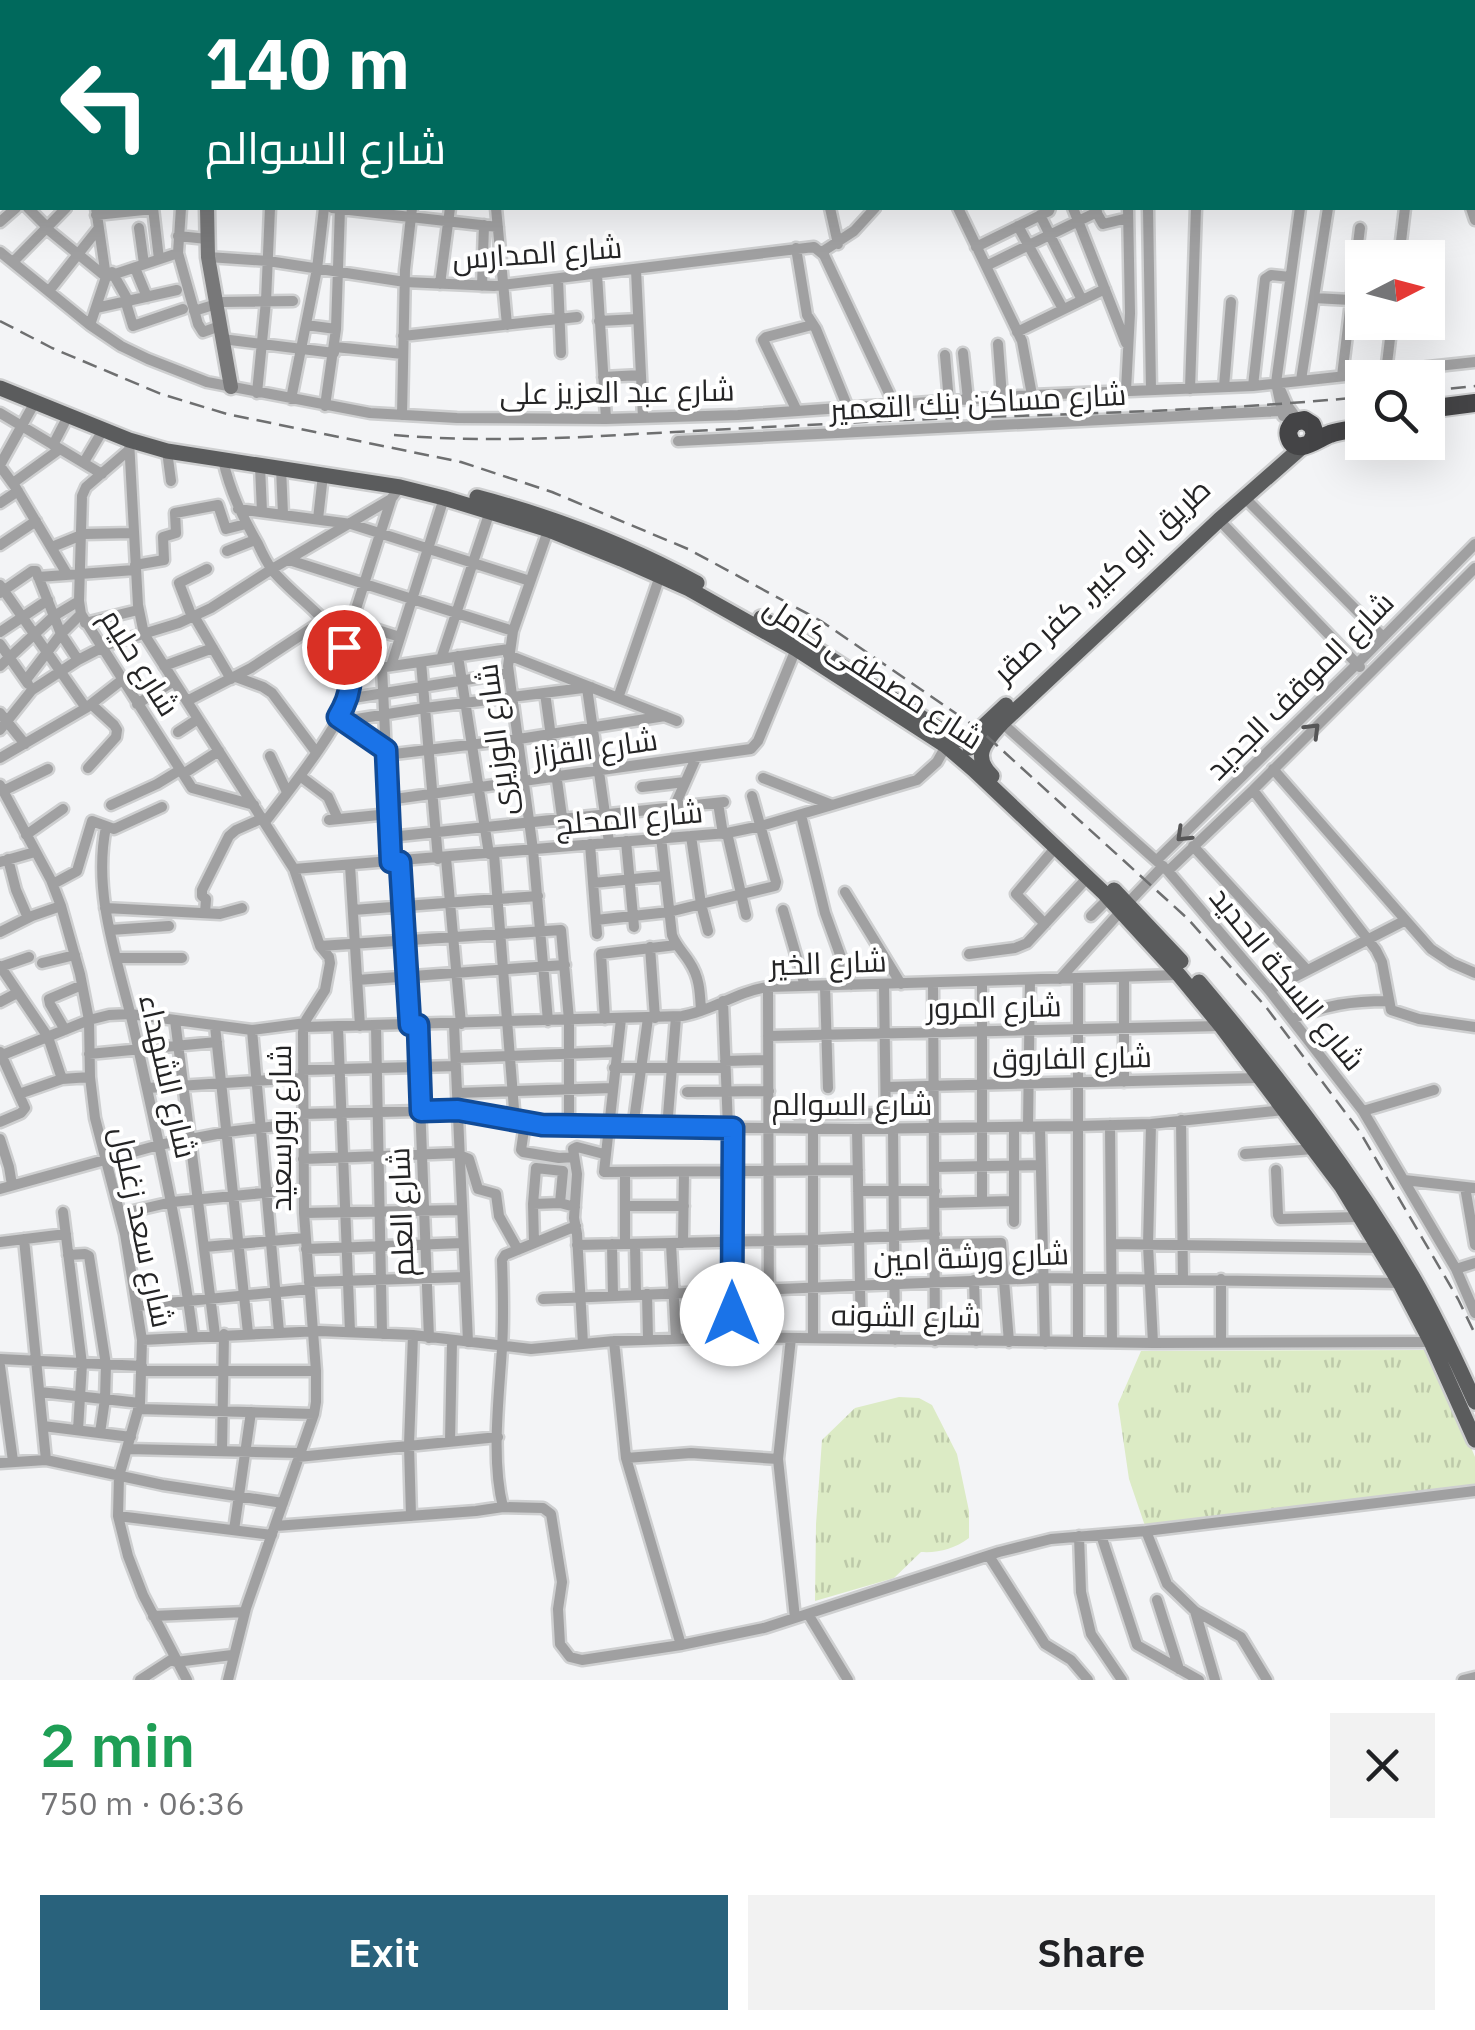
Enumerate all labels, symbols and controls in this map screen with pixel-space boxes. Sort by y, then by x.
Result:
text: 140 m [205,17,410,108]
icon: left [40,40,170,170]
text: شارع السوالم [205,118,446,176]
street label: شارع المدارس [451,227,623,279]
north arrow [1345,240,1445,340]
map controls [1345,240,1445,460]
button: search [1345,360,1445,460]
street label: شارع عبد العزيز على [499,369,735,415]
street label: شارع مساكن بنك التعمير [827,374,1127,430]
street label: طريق ابو كبير, كفر صقر [983,469,1218,692]
street label: شارع الموقف الجديد [1197,583,1403,789]
street label: شارع مصطفى كامل [756,587,991,759]
street label: شارع حليم [91,601,189,724]
pin [302,605,387,690]
icon: arrive [317,620,372,675]
street label: شارع الوزيرى [466,661,526,818]
street label: شارع القزاز [528,719,660,777]
one-way arrow [1301,723,1319,741]
street label: شارع المحلج [554,791,705,845]
one-way arrow [1176,823,1194,841]
street label: شارع السكة الحديد [1200,878,1374,1079]
street label: شارع الخير [767,940,887,986]
street label: شارع المرور [924,985,1062,1029]
street label: شارع الشهداء [129,990,207,1162]
street label: شارع الفاروق [992,1036,1152,1080]
street label: شارع بورسعيد [260,1044,301,1212]
street label: شارع السوالم [772,1084,932,1125]
street label: شارع سعد زغلول [101,1123,183,1331]
street label: شارع العلم [378,1147,424,1277]
street label: شارع ورشة امين [872,1233,1070,1281]
position arrow [680,1262,784,1366]
street label: شارع الشونه [831,1294,981,1338]
text: 2 min [40,1705,195,1784]
button: close [1330,1713,1435,1818]
text: 750 m · 06:36 [40,1782,245,1824]
button: Exit [40,1895,728,2010]
button: Share [748,1895,1435,2010]

